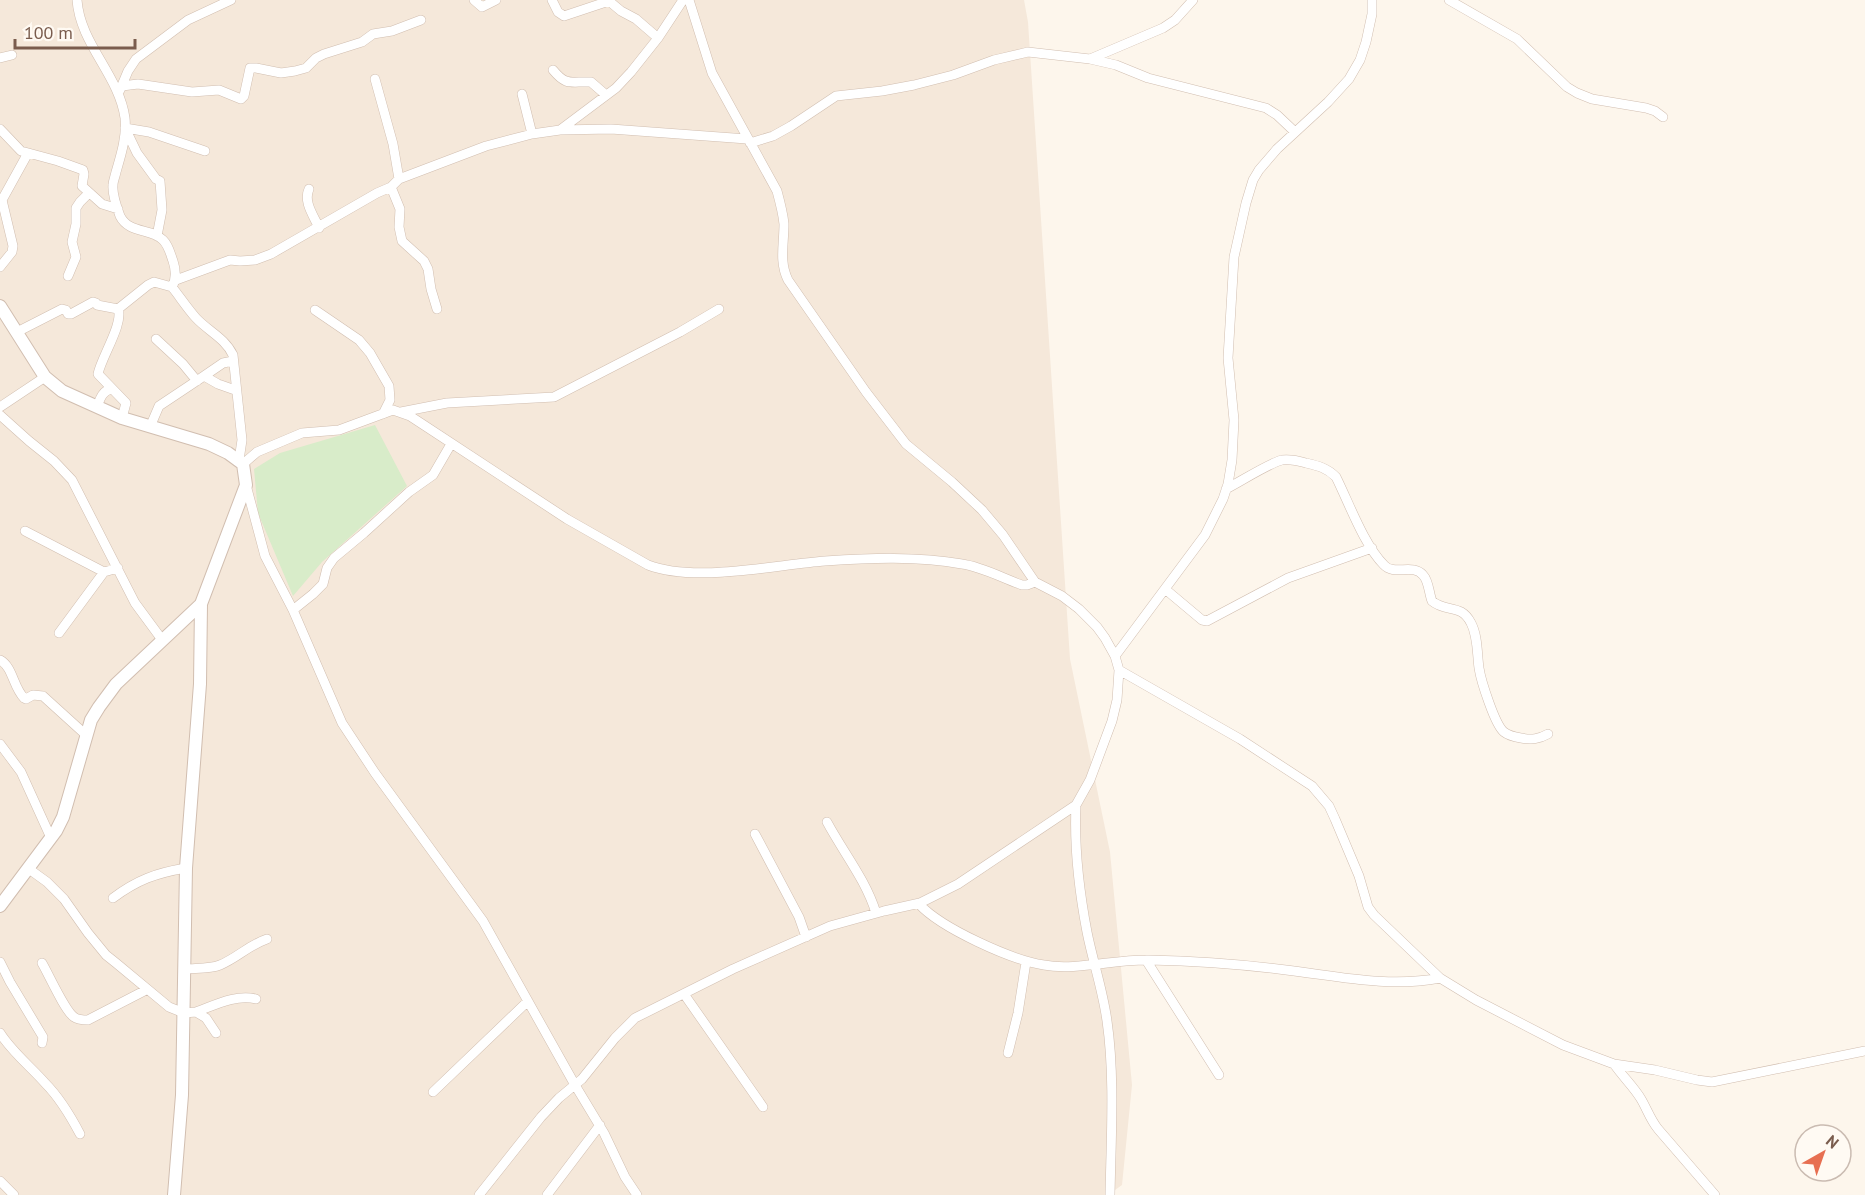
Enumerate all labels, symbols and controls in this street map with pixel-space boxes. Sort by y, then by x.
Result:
scale bar [15,12,135,50]
text: 100 m [24,21,73,44]
north arrow [1793,1123,1853,1183]
text: N [1822,1130,1843,1153]

